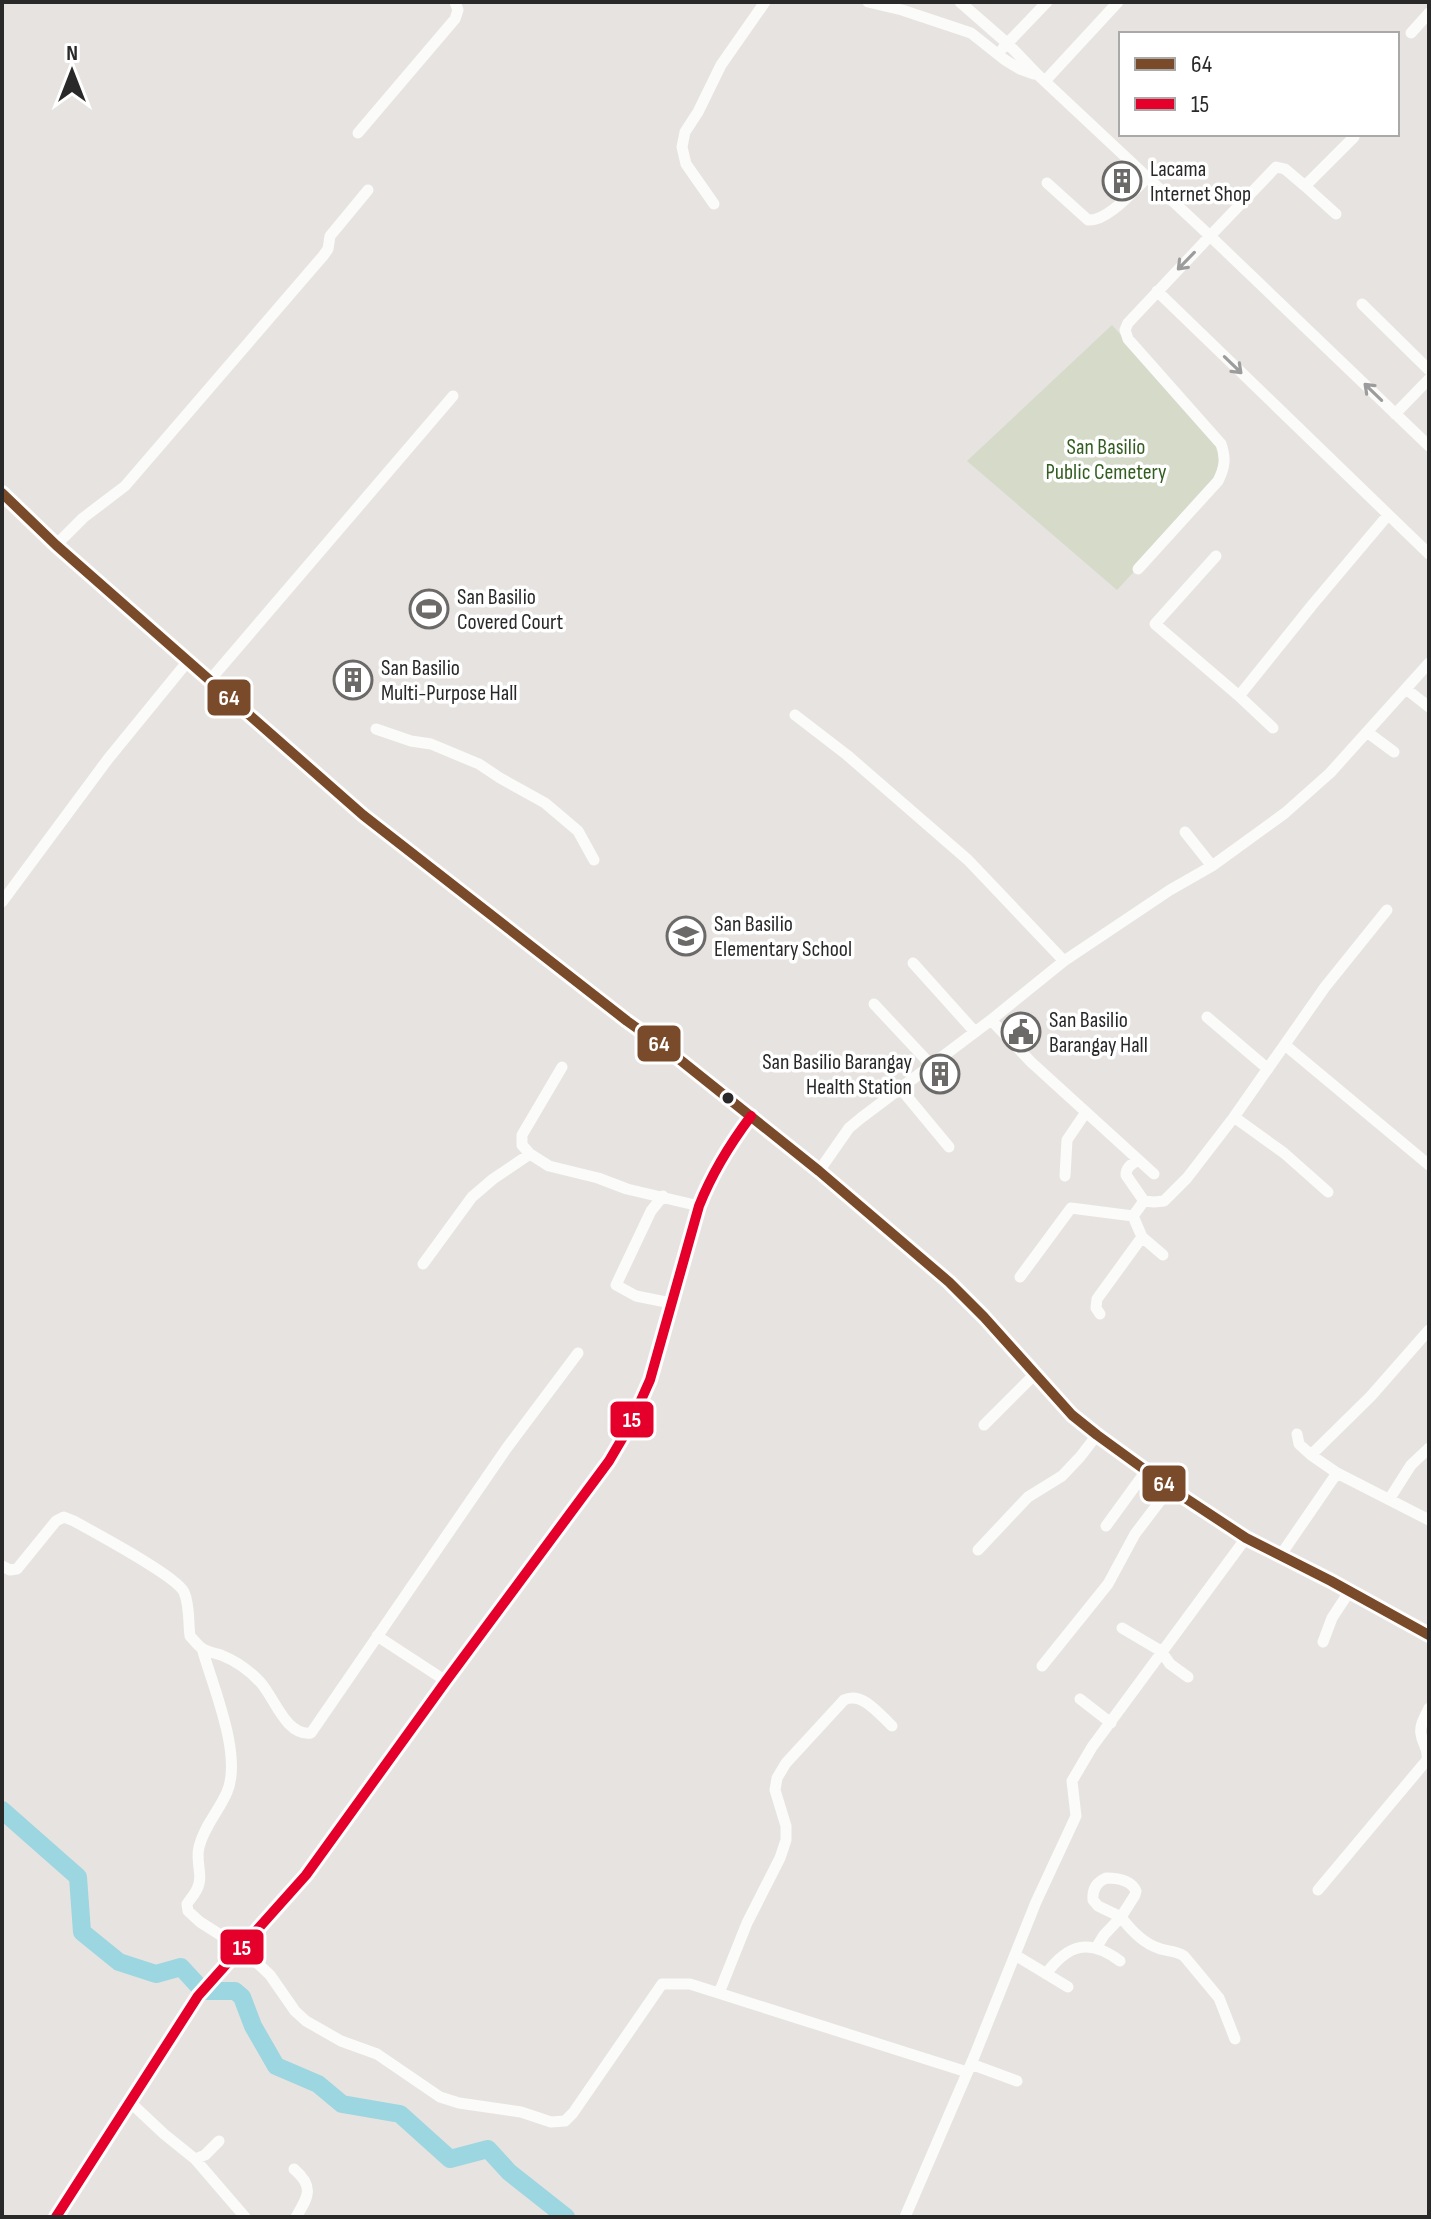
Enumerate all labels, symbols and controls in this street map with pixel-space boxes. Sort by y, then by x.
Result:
north arrow [32,32,112,112]
legend [1119,32,1399,136]
text: N [66,40,78,67]
text: 64 [1191,50,1212,79]
text: 15 [1191,90,1209,119]
place label: Lacama Internet Shop [1150,156,1251,208]
building icon: Lacama Internet Shop [1101,160,1143,202]
one-way arrow [1177,251,1196,270]
one-way arrow [1223,355,1243,374]
one-way arrow [1363,383,1383,402]
park label: San Basilio Public Cemetery [1045,434,1167,486]
place label: San Basilio Covered Court [457,584,563,636]
sports icon: San Basilio Covered Court [408,588,450,630]
place label: San Basilio Multi-Purpose Hall [381,655,517,707]
building icon: San Basilio Multi-Purpose Hall [332,659,374,701]
line badge: 64 [206,678,252,717]
text: 64 [219,685,239,712]
place label: San Basilio Elementary School [714,911,852,963]
school or university icon: San Basilio Elementary School [665,915,707,957]
place label: San Basilio Barangay Hall [1049,1007,1148,1059]
public building icon: San Basilio Barangay Hall [1000,1011,1042,1053]
line badge: 64 [636,1024,682,1063]
text: 64 [649,1031,669,1058]
place label: San Basilio Barangay Health Station [762,1049,912,1101]
building icon: San Basilio Barangay Health Station [919,1053,961,1095]
unlabelled marker [720,1090,736,1106]
line badge: 15 [609,1400,655,1439]
text: 15 [623,1407,641,1434]
line badge: 64 [1141,1464,1187,1503]
text: 64 [1154,1471,1174,1498]
line badge: 15 [219,1928,265,1966]
text: 15 [233,1935,251,1962]

